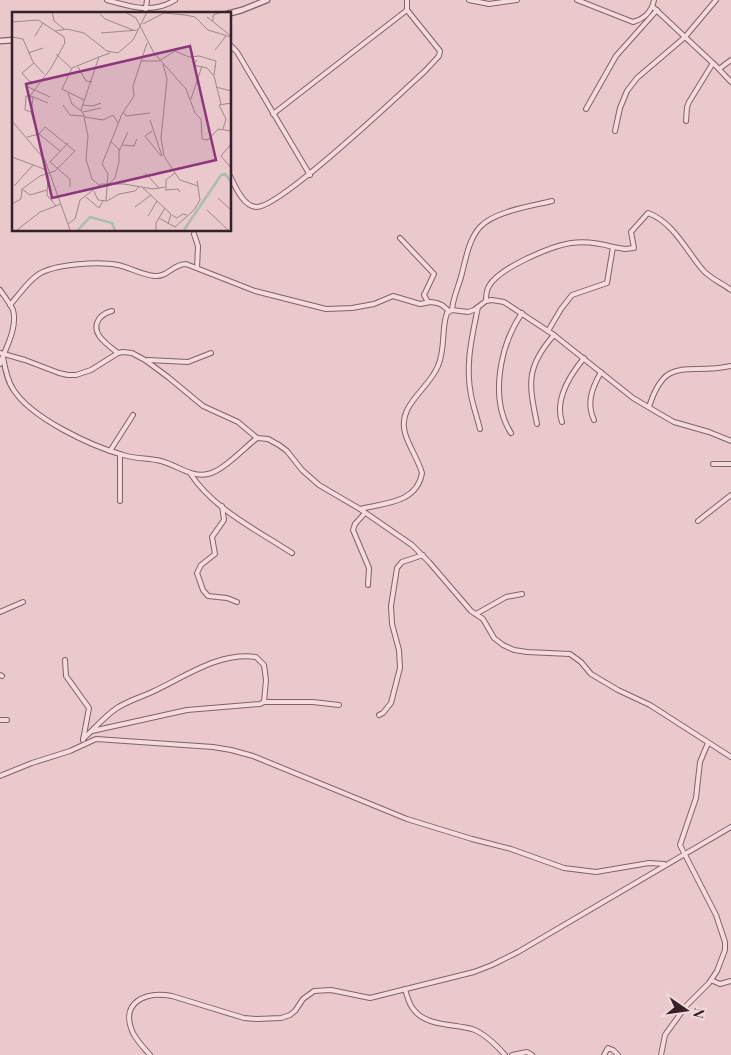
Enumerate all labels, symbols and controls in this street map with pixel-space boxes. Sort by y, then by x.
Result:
inset map [12,12,231,231]
north arrow [661,985,711,1035]
text: N [689,1006,710,1020]

